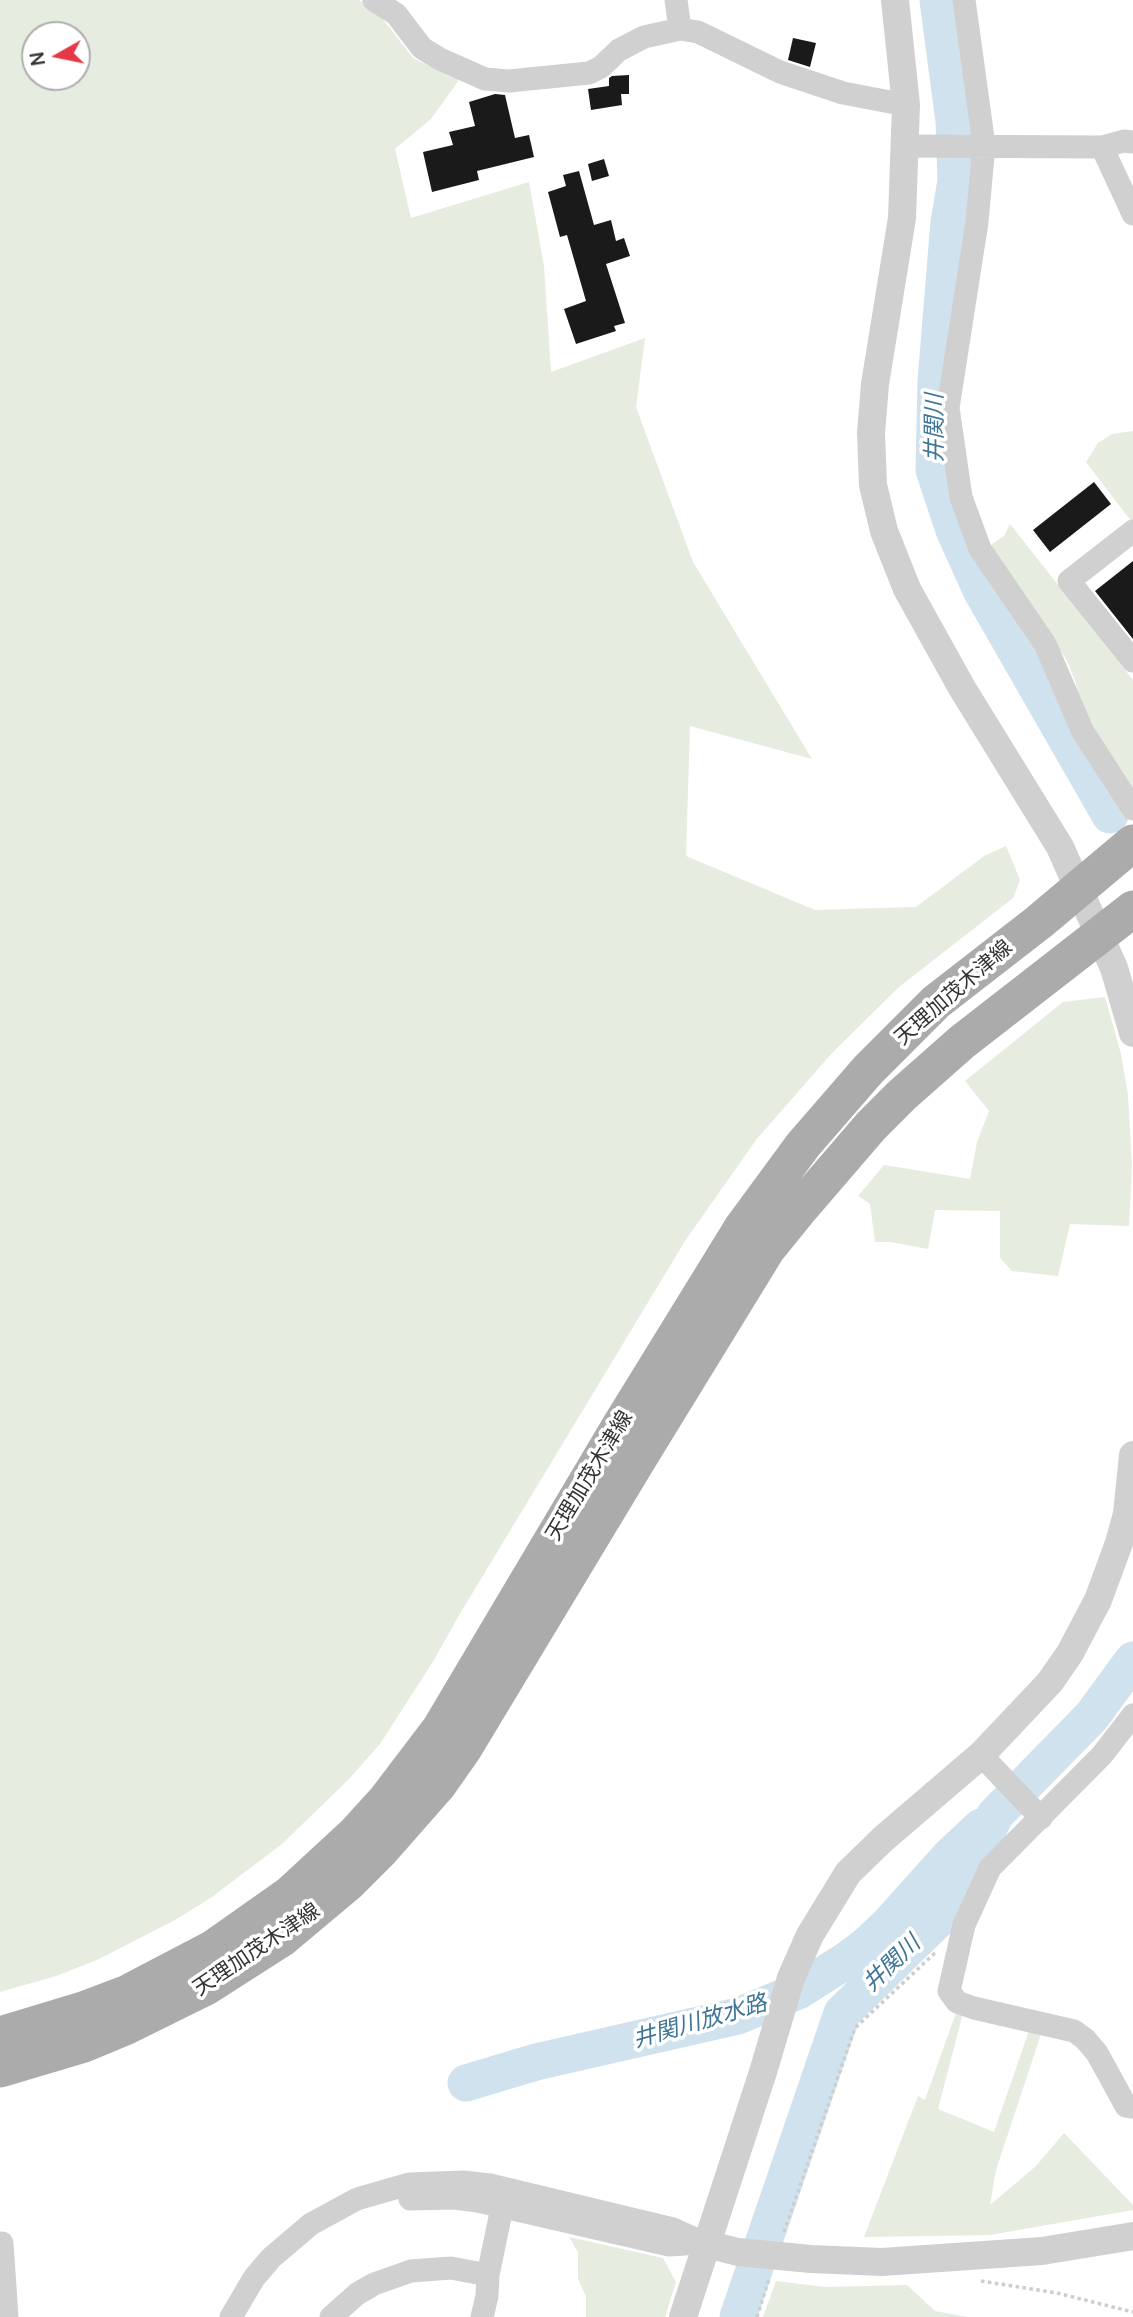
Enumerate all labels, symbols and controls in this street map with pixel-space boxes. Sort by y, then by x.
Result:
north arrow [21,21,91,91]
text: N [23,50,51,68]
water label: 井関川 [922,394,950,462]
street label: 天理加茂木津線 [890,935,1018,1051]
street label: 天理加茂木津線 [541,1407,639,1545]
street label: 天理加茂木津線 [189,1898,325,2002]
water label: 井関川 [858,1930,926,1998]
water label: 井関川放水路 [630,1990,770,2054]

